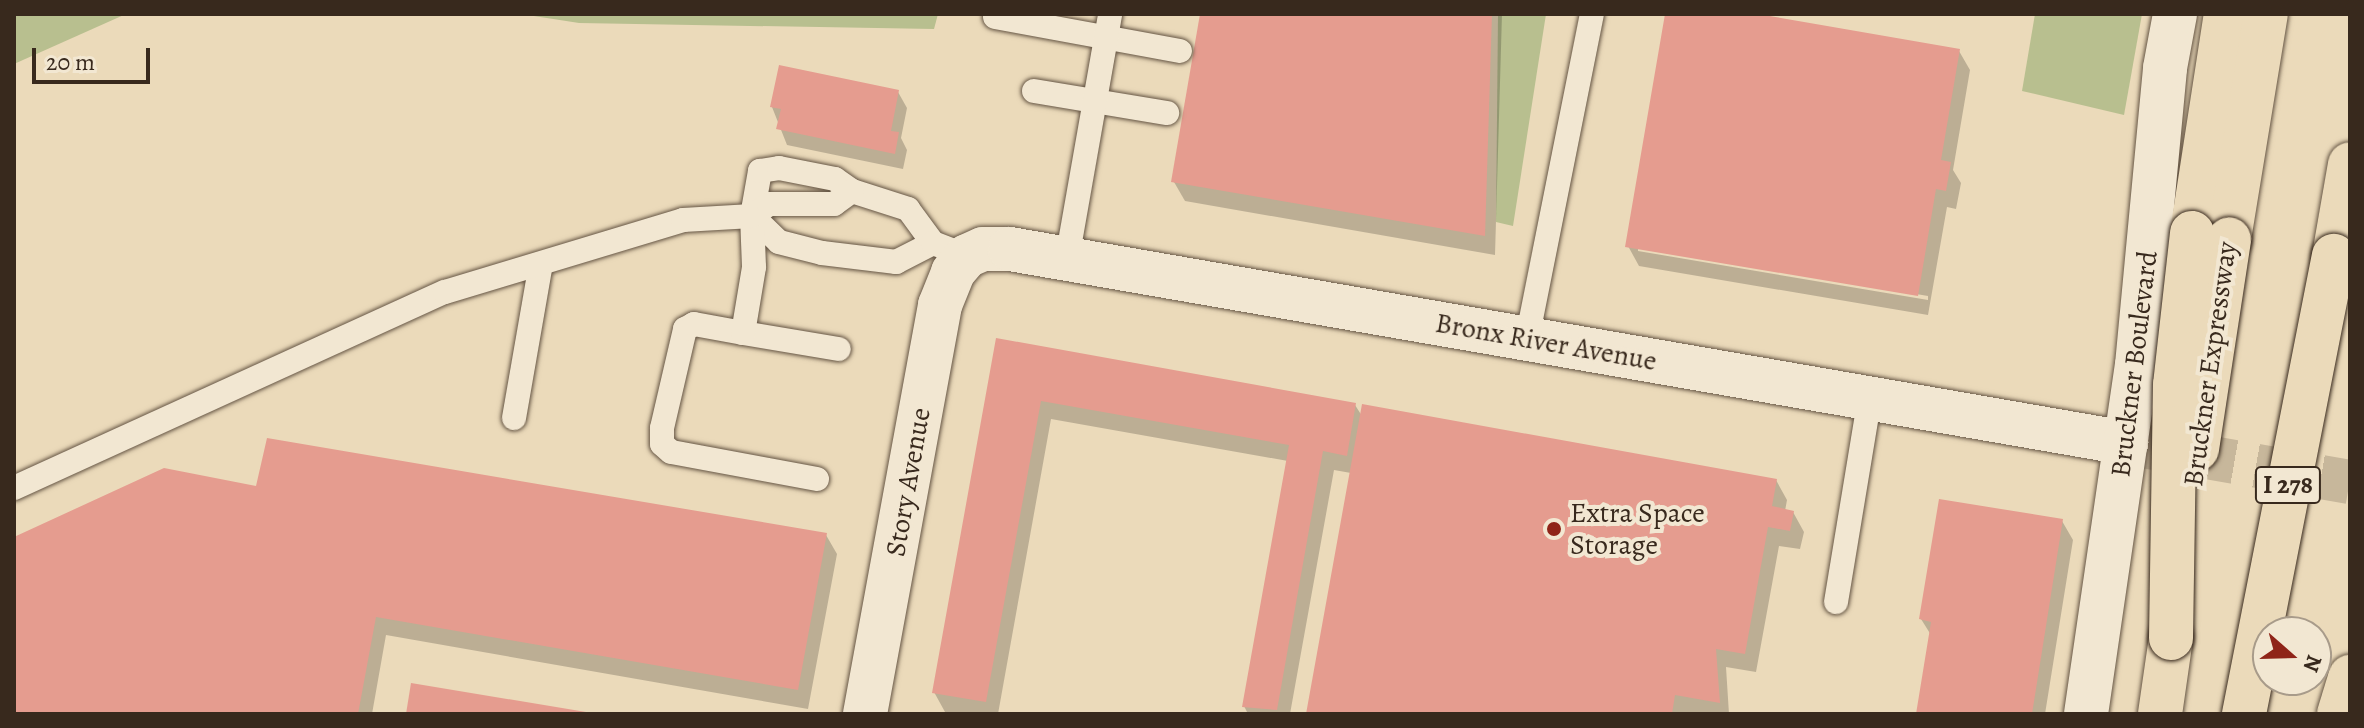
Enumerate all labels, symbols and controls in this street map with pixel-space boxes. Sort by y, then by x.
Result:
scale bar [36,32,154,82]
text: 20 m [46,46,95,78]
street label: Bruckner Expressway [2176,240,2244,488]
street label: Bruckner Boulevard [2103,249,2165,479]
street label: Bronx River Avenue [1433,306,1659,378]
street label: Story Avenue [878,405,938,559]
road number: I 278 [2254,463,2322,507]
place label: Extra Space Storage [1570,496,1705,562]
marker: Extra Space Storage [1545,520,1563,538]
north arrow [2252,616,2332,696]
text: N [2296,651,2330,676]

